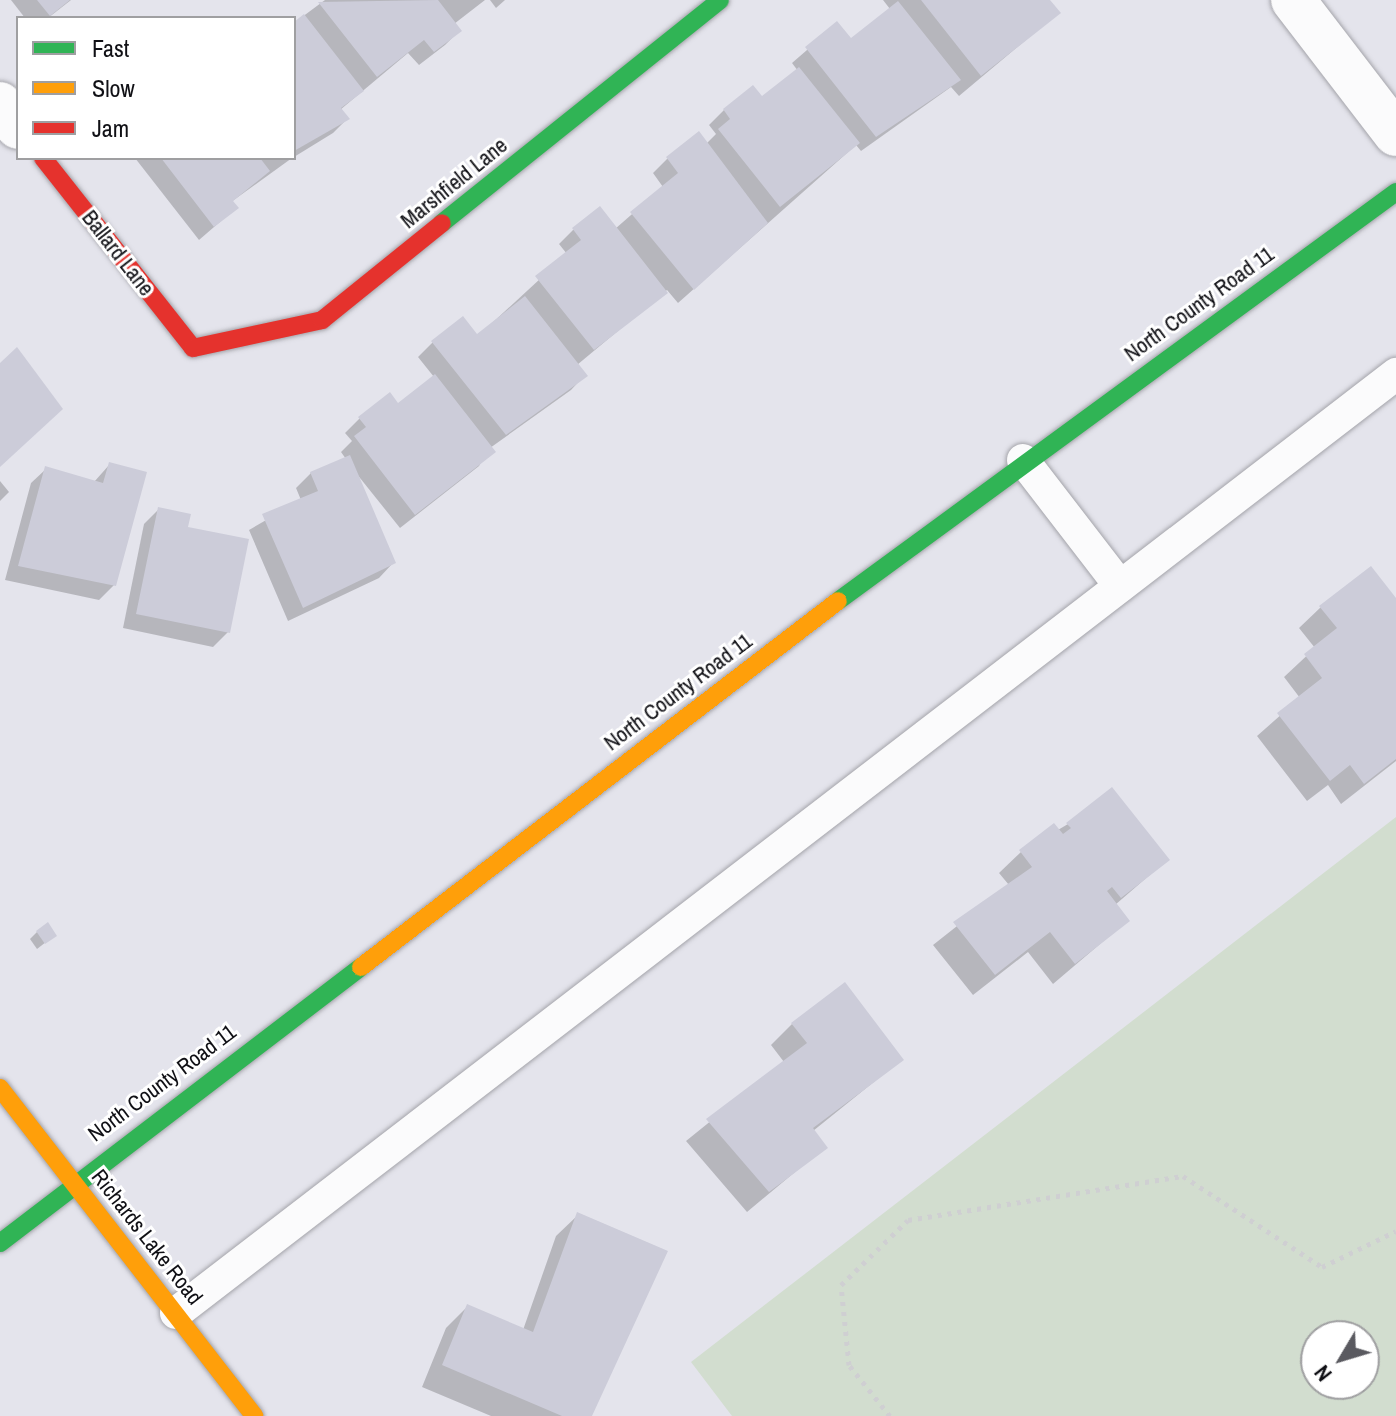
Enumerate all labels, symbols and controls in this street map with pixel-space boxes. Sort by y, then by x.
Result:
legend [16,16,296,160]
text: Fast [92,32,129,64]
text: Slow [92,72,135,104]
text: Jam [92,112,129,144]
street label: Marshfield Lane [395,132,513,234]
street label: Ballard Lane [76,205,160,301]
street label: North County Road 11 [1119,241,1279,367]
street label: North County Road 11 [599,628,757,756]
street label: North County Road 11 [83,1019,241,1147]
street label: Richards Lake Road [86,1164,208,1310]
north arrow [1300,1320,1380,1400]
text: N [1307,1359,1338,1388]

